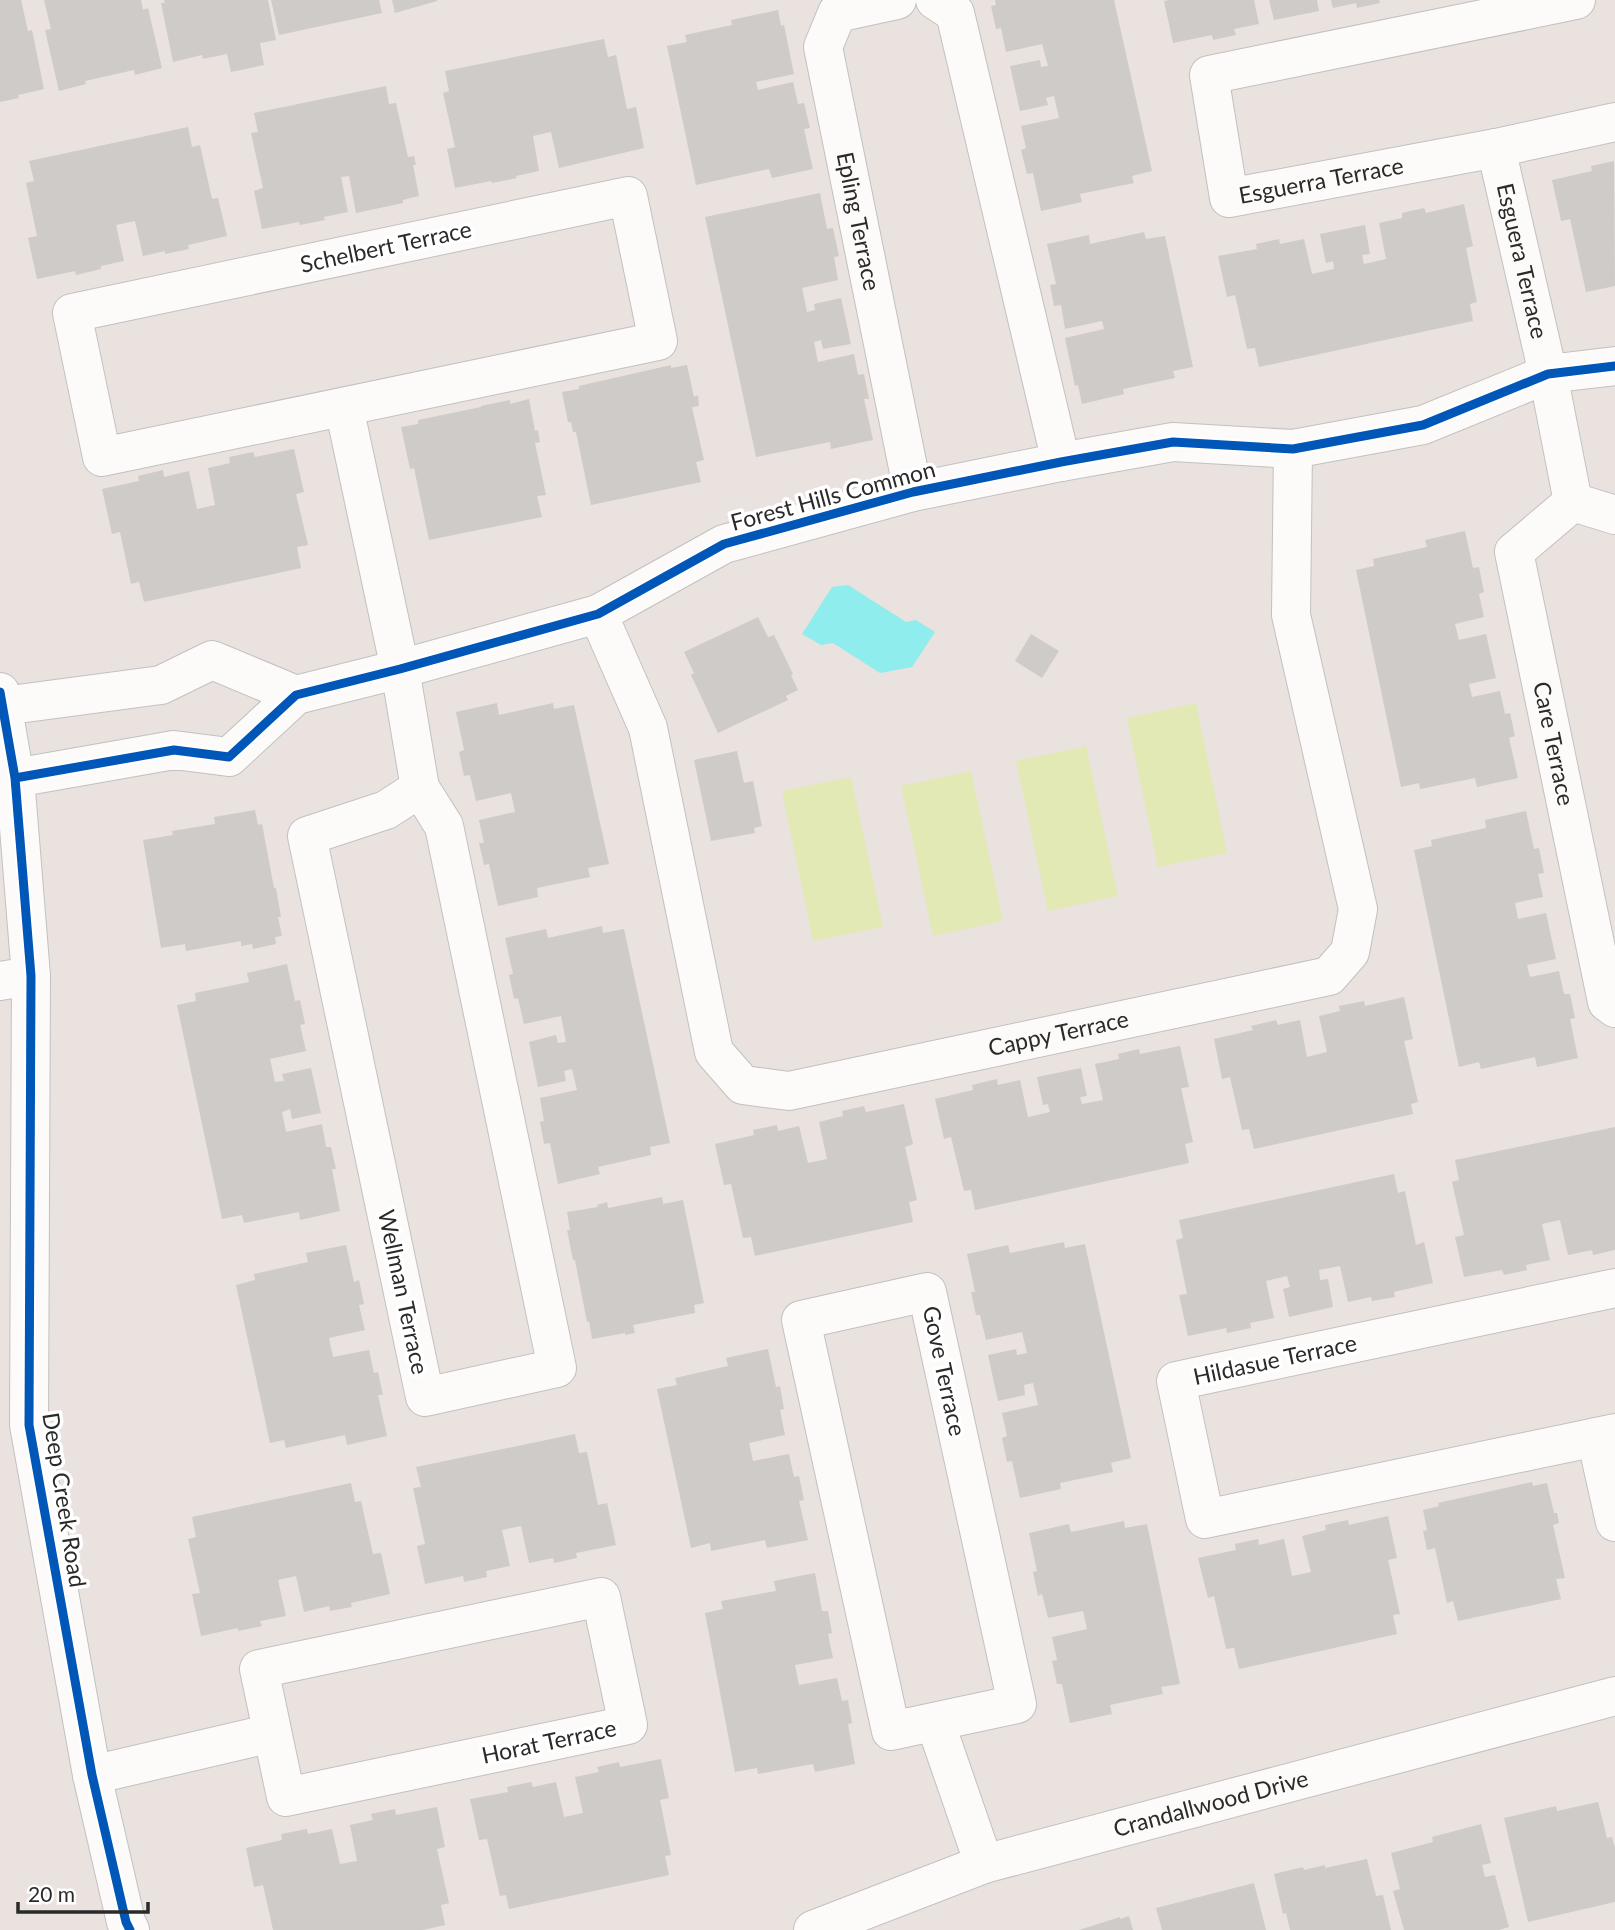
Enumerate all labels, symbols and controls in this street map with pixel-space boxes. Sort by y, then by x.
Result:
street label: Epling Terrace [832,149,887,293]
street label: Esguerra Terrace [1236,151,1406,209]
street label: Esguera Terrace [1492,180,1554,341]
street label: Schelbert Terrace [298,214,474,278]
street label: Forest Hills Common [727,454,938,536]
street label: Care Terrace [1528,679,1581,808]
street label: Cappy Terrace [986,1004,1131,1061]
street label: Wellman Terrace [373,1207,435,1377]
street label: Gove Terrace [918,1303,972,1438]
street label: Hildasue Terrace [1190,1328,1359,1390]
street label: Deep Creek Road [37,1411,93,1589]
street label: Horat Terrace [479,1713,619,1769]
street label: Crandallwood Drive [1110,1763,1311,1842]
scale bar [18,1870,147,1914]
text: 20 m [28,1881,75,1906]

